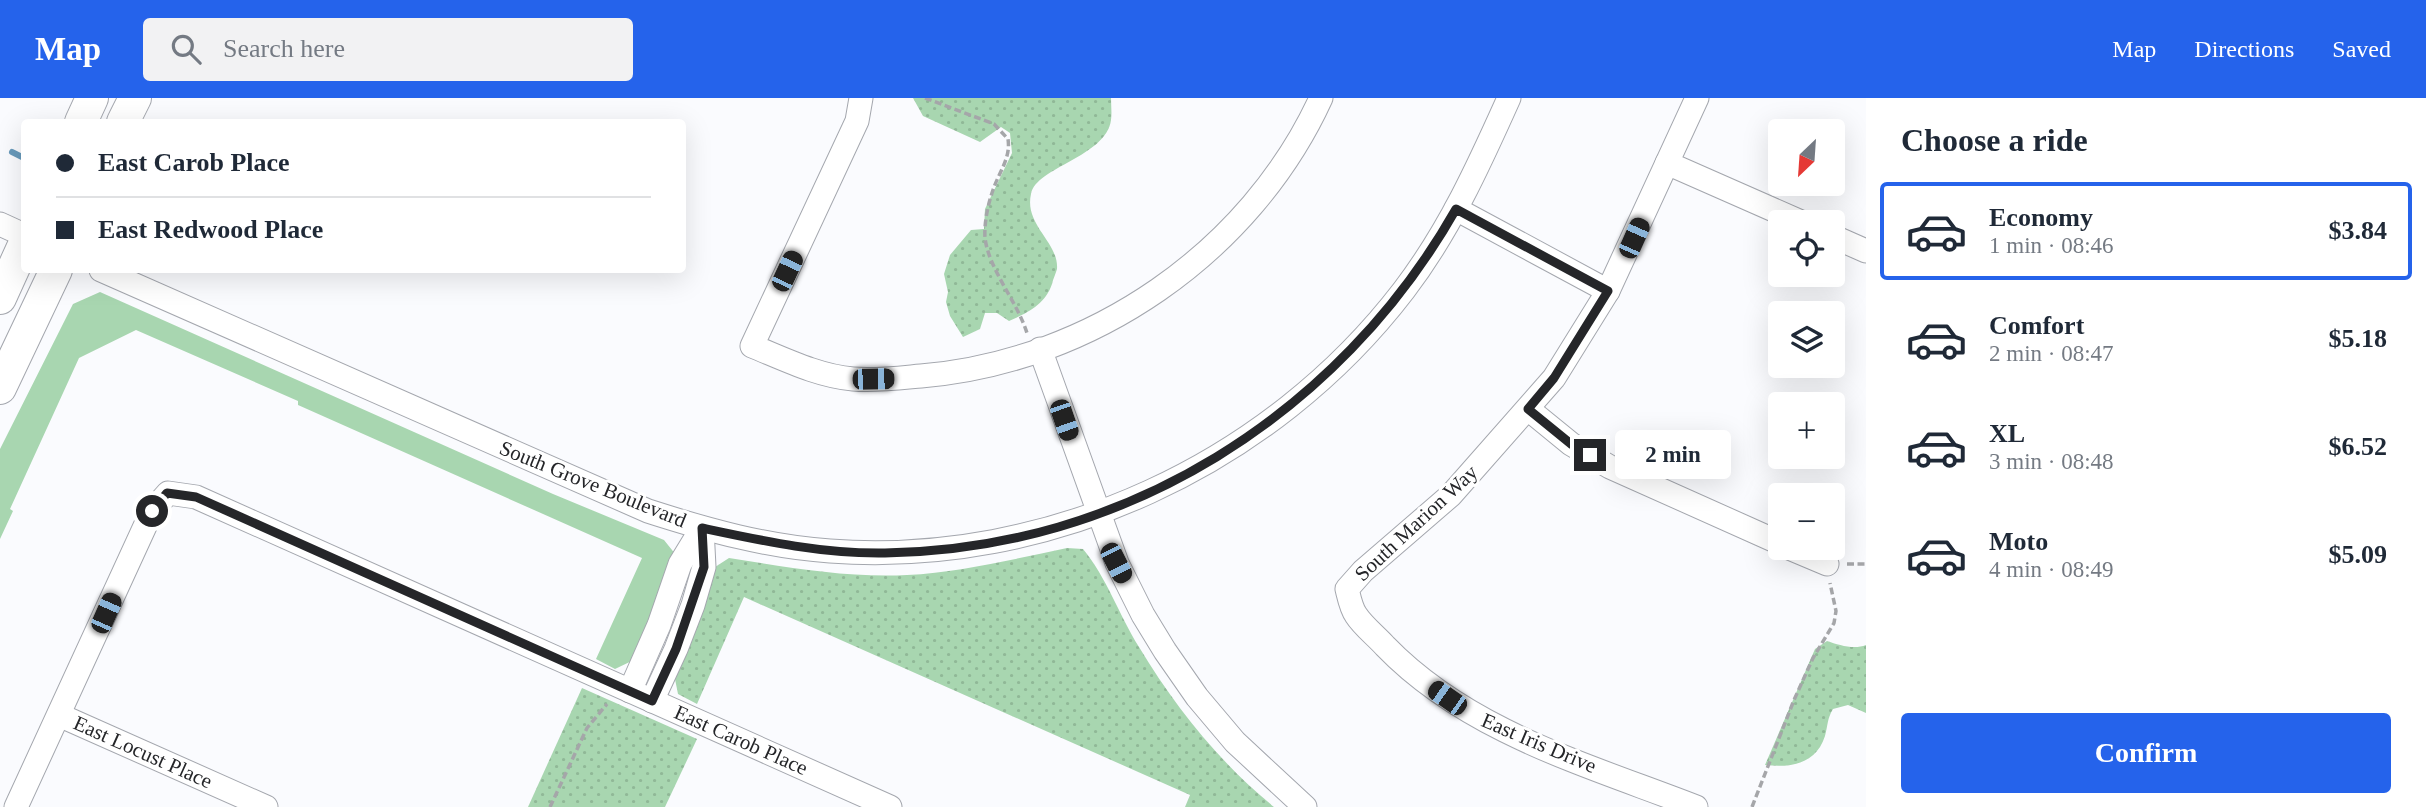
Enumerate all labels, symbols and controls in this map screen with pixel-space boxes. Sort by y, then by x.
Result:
search box [143,18,633,81]
icon: search [167,30,205,68]
text: Map [35,31,101,67]
text: Search here [223,34,345,63]
text: Map [2112,36,2156,62]
text: Directions [2194,36,2294,62]
text: Saved [2332,36,2391,62]
north arrow [1768,119,1844,196]
map controls [1768,119,1845,560]
text: Choose a ride [1901,122,2088,158]
text: East Carob Place [98,148,290,177]
icon: car [1905,200,1968,263]
text: Economy [1989,203,2093,232]
button: locate [1768,210,1845,287]
text: East Redwood Place [98,215,323,244]
car [1616,215,1653,261]
text: $3.84 [2329,216,2387,245]
text: 1 min · 08:46 [1989,233,2114,258]
car [769,248,806,294]
button: layers [1768,301,1845,378]
icon: car [1905,308,1968,371]
text: Comfort [1989,311,2084,340]
text: $5.18 [2329,324,2387,353]
text: 2 min · 08:47 [1989,341,2114,366]
car [852,368,895,390]
button: + [1768,392,1845,469]
car [1048,397,1081,443]
icon: car [1905,416,1968,479]
text: XL [1989,419,2025,448]
callout: 2 min [1614,430,1730,480]
text: $6.52 [2329,432,2387,461]
street label: South Grove Boulevard [496,436,690,533]
route end [1574,439,1606,471]
text: 2 min [1645,442,1701,467]
text: 3 min · 08:48 [1989,449,2114,474]
street label: South Marion Way [1350,460,1483,586]
button: − [1768,483,1845,560]
route start [136,495,168,527]
icon: car [1905,524,1968,587]
text: Moto [1989,527,2048,556]
car [1098,540,1135,586]
text: $5.09 [2329,540,2387,569]
text: 4 min · 08:49 [1989,557,2114,582]
car [88,590,125,636]
car [1424,677,1471,719]
street label: East Carob Place [671,700,811,780]
street label: East Iris Drive [1478,708,1600,778]
street label: East Locust Place [70,711,216,793]
button: Confirm [1901,713,2391,793]

